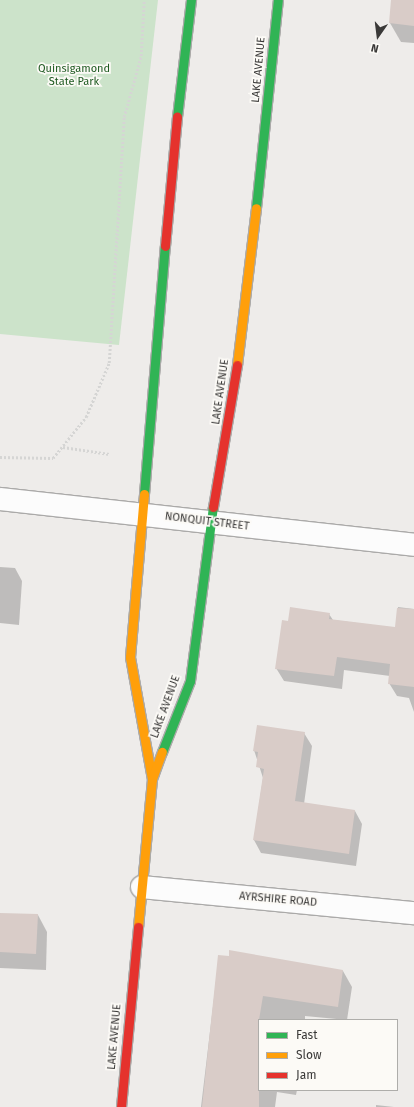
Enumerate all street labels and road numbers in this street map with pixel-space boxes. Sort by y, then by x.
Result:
street label: LAKE AVENUE [250,37,268,103]
street label: LAKE AVENUE [210,358,232,426]
street label: NONQUIT STREET [164,510,250,534]
street label: LAKE AVENUE [149,674,183,740]
street label: AYRSHIRE ROAD [239,890,317,910]
street label: LAKE AVENUE [106,1004,124,1070]

